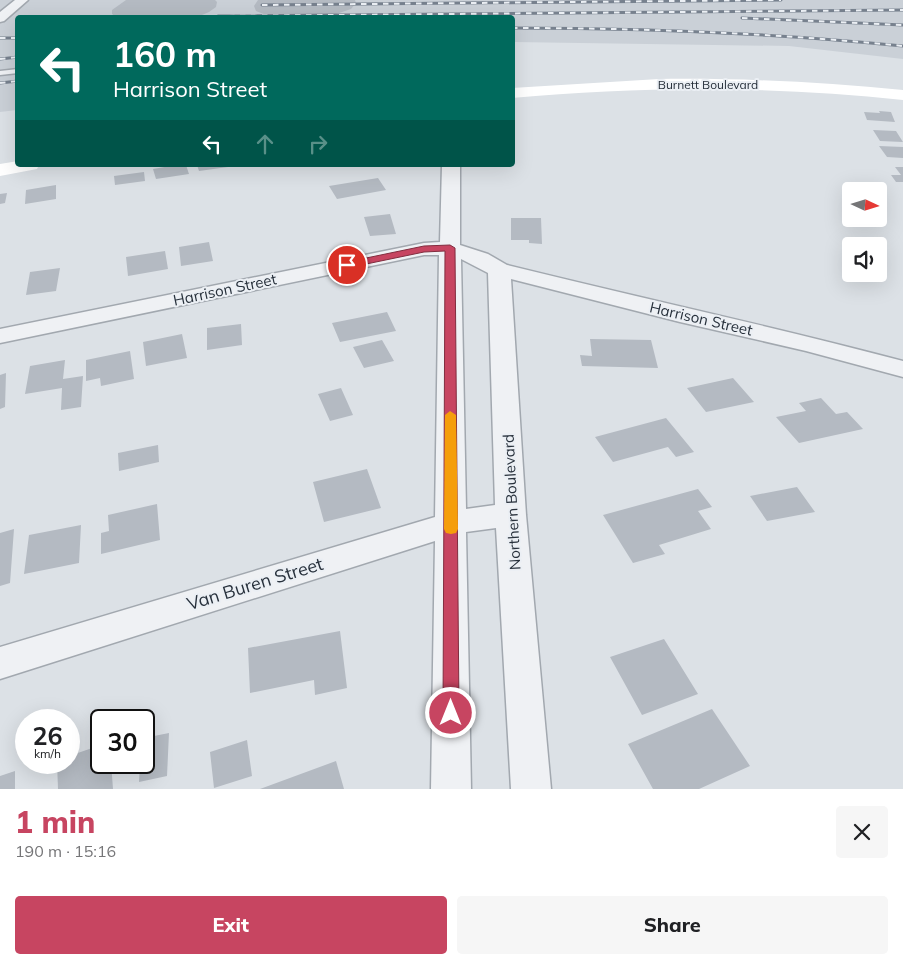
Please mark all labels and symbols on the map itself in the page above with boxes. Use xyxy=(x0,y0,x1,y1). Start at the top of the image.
street label: Burnett Boulevard xyxy=(658,77,758,92)
north arrow xyxy=(842,182,888,228)
pin xyxy=(326,244,368,286)
street label: Harrison Street xyxy=(171,269,278,310)
street label: Harrison Street xyxy=(648,297,754,340)
street label: Northern Boulevard xyxy=(498,434,525,571)
street label: Van Buren Street xyxy=(184,552,326,615)
position arrow xyxy=(424,686,476,738)
speed limit sign: 30 xyxy=(90,709,155,774)

